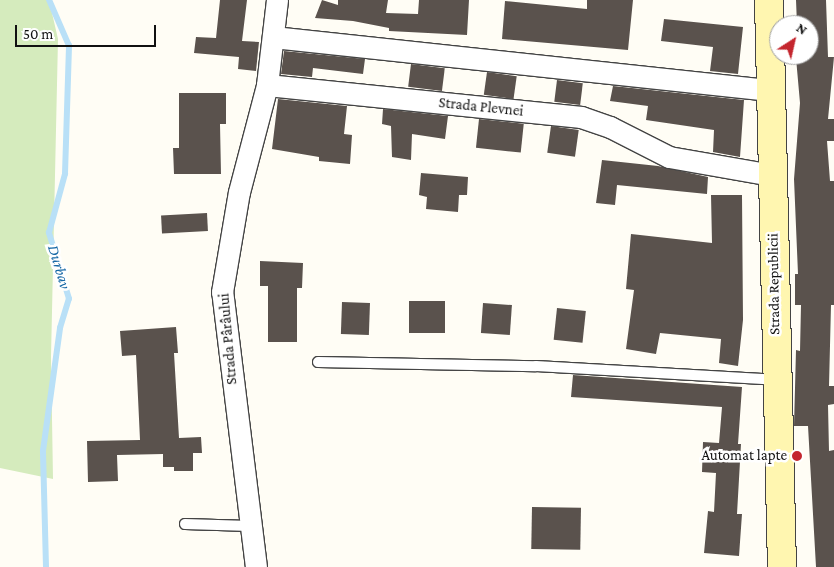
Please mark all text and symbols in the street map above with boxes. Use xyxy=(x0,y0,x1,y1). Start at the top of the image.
scale bar xyxy=(18,15,159,47)
north arrow xyxy=(769,15,819,65)
text: N xyxy=(794,19,811,38)
text: 50 m xyxy=(23,26,53,42)
street label: Strada Plevnei xyxy=(438,94,524,120)
street label: Strada Republicii xyxy=(764,233,784,335)
water label: Durbav xyxy=(43,242,75,292)
street label: Strada Pârâului xyxy=(215,293,241,385)
place label: Automat lapte xyxy=(701,447,787,465)
marker: Automat lapte xyxy=(791,450,803,462)

